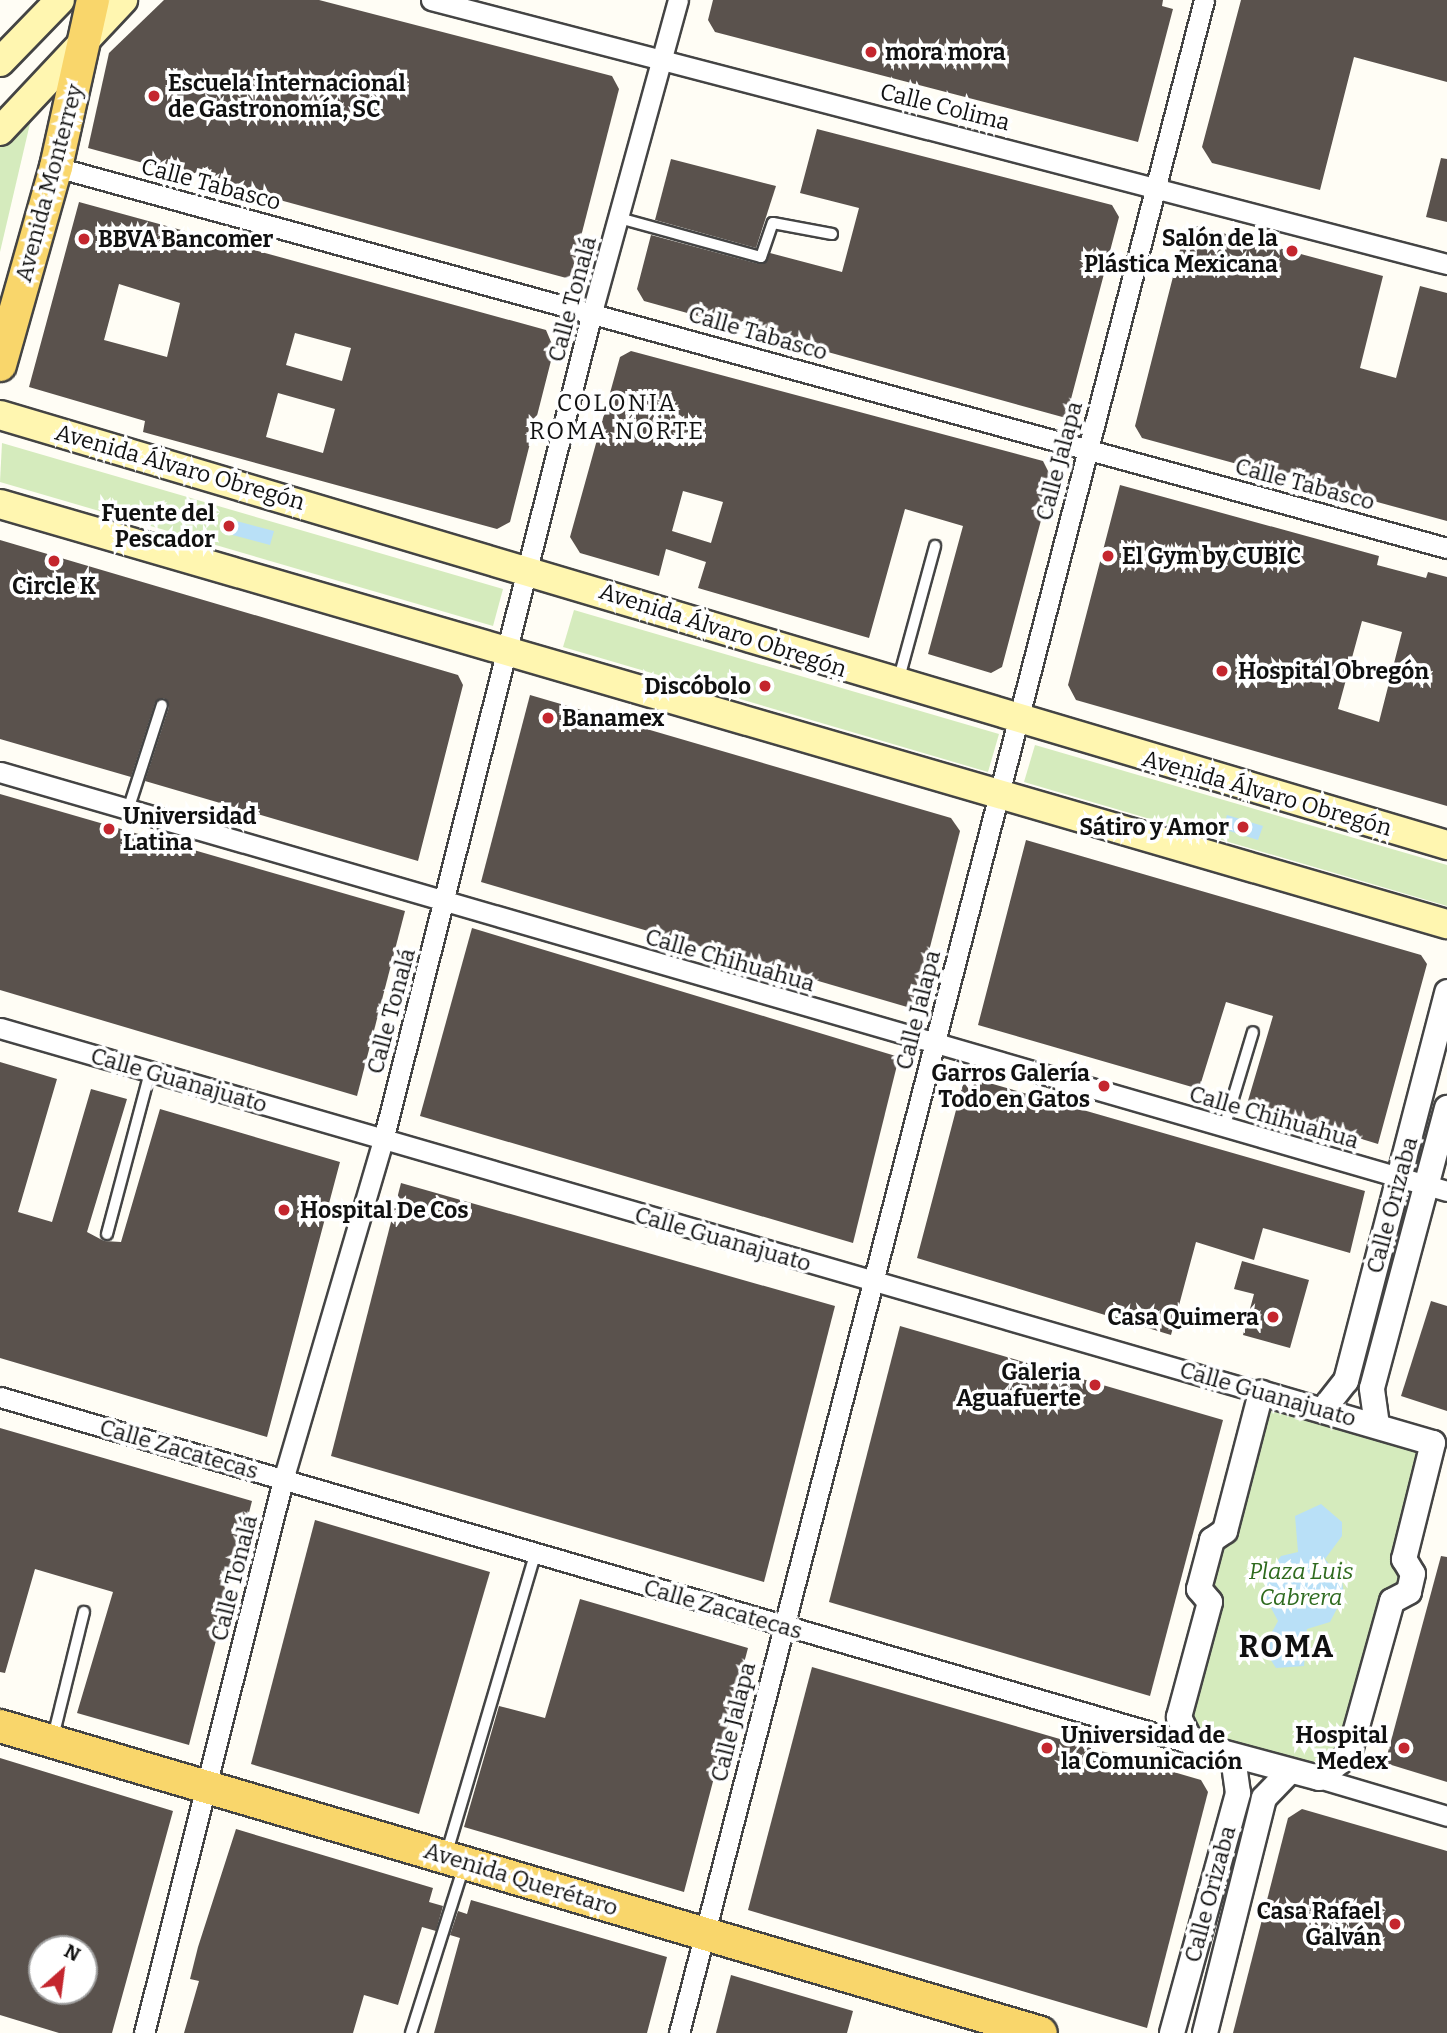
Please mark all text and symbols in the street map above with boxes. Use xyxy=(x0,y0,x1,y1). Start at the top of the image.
place label: mora mora xyxy=(885,38,1006,66)
marker: mora mora xyxy=(863,44,879,60)
place label: Escuela Internacional de Gastronomía, SC xyxy=(168,69,406,123)
street label: Calle Colima xyxy=(877,78,1013,136)
street label: Avenida Monterrey xyxy=(9,81,89,285)
marker: Escuela Internacional de Gastronomía, SC xyxy=(146,88,162,104)
street label: Calle Tabasco xyxy=(138,152,284,216)
place label: Salón de la Plástica Mexicana xyxy=(1084,224,1278,278)
place label: BBVA Bancomer xyxy=(98,225,273,253)
marker: BBVA Bancomer xyxy=(76,231,92,247)
street label: Calle Tonalá xyxy=(542,233,602,365)
marker: Salón de la Plástica Mexicana xyxy=(1284,243,1300,259)
street label: Calle Tabasco xyxy=(685,300,831,366)
district label: COLONIA ROMA NORTE xyxy=(530,390,704,446)
street label: Calle Jalapa xyxy=(1030,398,1088,524)
street label: Avenida Álvaro Obregón xyxy=(52,418,308,516)
street label: Calle Tabasco xyxy=(1232,452,1378,516)
place label: Fuente del Pescador xyxy=(101,499,215,553)
marker: Fuente del Pescador xyxy=(221,518,237,534)
place label: El Gym by CUBIC xyxy=(1122,542,1301,570)
marker: El Gym by CUBIC xyxy=(1100,548,1116,564)
marker: Circle K xyxy=(46,553,62,569)
place label: Circle K xyxy=(12,572,96,600)
street label: Avenida Álvaro Obregón xyxy=(596,577,850,683)
place label: Hospital Obregón xyxy=(1238,657,1429,685)
marker: Hospital Obregón xyxy=(1212,661,1232,681)
place label: Discóbolo xyxy=(644,672,751,700)
marker: Discóbolo xyxy=(757,678,773,694)
place label: Banamex xyxy=(562,704,664,732)
marker: Banamex xyxy=(540,710,556,726)
street label: Avenida Álvaro Obregón xyxy=(1139,744,1395,842)
place label: Universidad Latina xyxy=(123,802,256,856)
place label: Sátiro y Amor xyxy=(1079,813,1229,841)
marker: Sátiro y Amor xyxy=(1235,819,1251,835)
marker: Universidad Latina xyxy=(101,821,117,837)
street label: Calle Chihuahua xyxy=(642,923,818,997)
street label: Calle Tonalá xyxy=(361,945,421,1077)
street label: Calle Jalapa xyxy=(890,947,946,1073)
street label: Calle Guanajuato xyxy=(88,1042,270,1118)
place label: Garros Galería Todo en Gatos xyxy=(931,1059,1090,1113)
marker: Garros Galería Todo en Gatos xyxy=(1096,1078,1112,1094)
street label: Calle Chihuahua xyxy=(1186,1080,1362,1154)
street label: Calle Orizaba xyxy=(1361,1134,1423,1276)
place label: Hospital De Cos xyxy=(300,1196,469,1224)
marker: Hospital De Cos xyxy=(274,1200,294,1220)
street label: Calle Guanajuato xyxy=(632,1201,814,1277)
place label: Casa Quimera xyxy=(1107,1303,1259,1331)
marker: Casa Quimera xyxy=(1265,1309,1281,1325)
street label: Calle Guanajuato xyxy=(1177,1356,1359,1432)
place label: Galeria Aguafuerte xyxy=(956,1358,1081,1412)
marker: Galeria Aguafuerte xyxy=(1087,1377,1103,1393)
street label: Calle Zacatecas xyxy=(97,1413,261,1485)
street label: Calle Tonalá xyxy=(205,1512,263,1644)
park label: Plaza Luis Cabrera xyxy=(1249,1557,1353,1611)
street label: Calle Zacatecas xyxy=(641,1573,805,1645)
district label: ROMA xyxy=(1239,1629,1335,1665)
street label: Calle Jalapa xyxy=(705,1659,761,1785)
place label: Universidad de la Comunicación xyxy=(1061,1721,1242,1775)
place label: Hospital Medex xyxy=(1295,1721,1388,1775)
marker: Hospital Medex xyxy=(1394,1738,1414,1758)
marker: Universidad de la Comunicación xyxy=(1039,1740,1055,1756)
street label: Calle Orizaba xyxy=(1179,1823,1241,1965)
street label: Avenida Querétaro xyxy=(421,1836,621,1922)
place label: Casa Rafael Galván xyxy=(1256,1897,1381,1951)
marker: Casa Rafael Galván xyxy=(1387,1916,1403,1932)
north arrow xyxy=(28,1935,98,2005)
text: N xyxy=(60,1939,84,1966)

